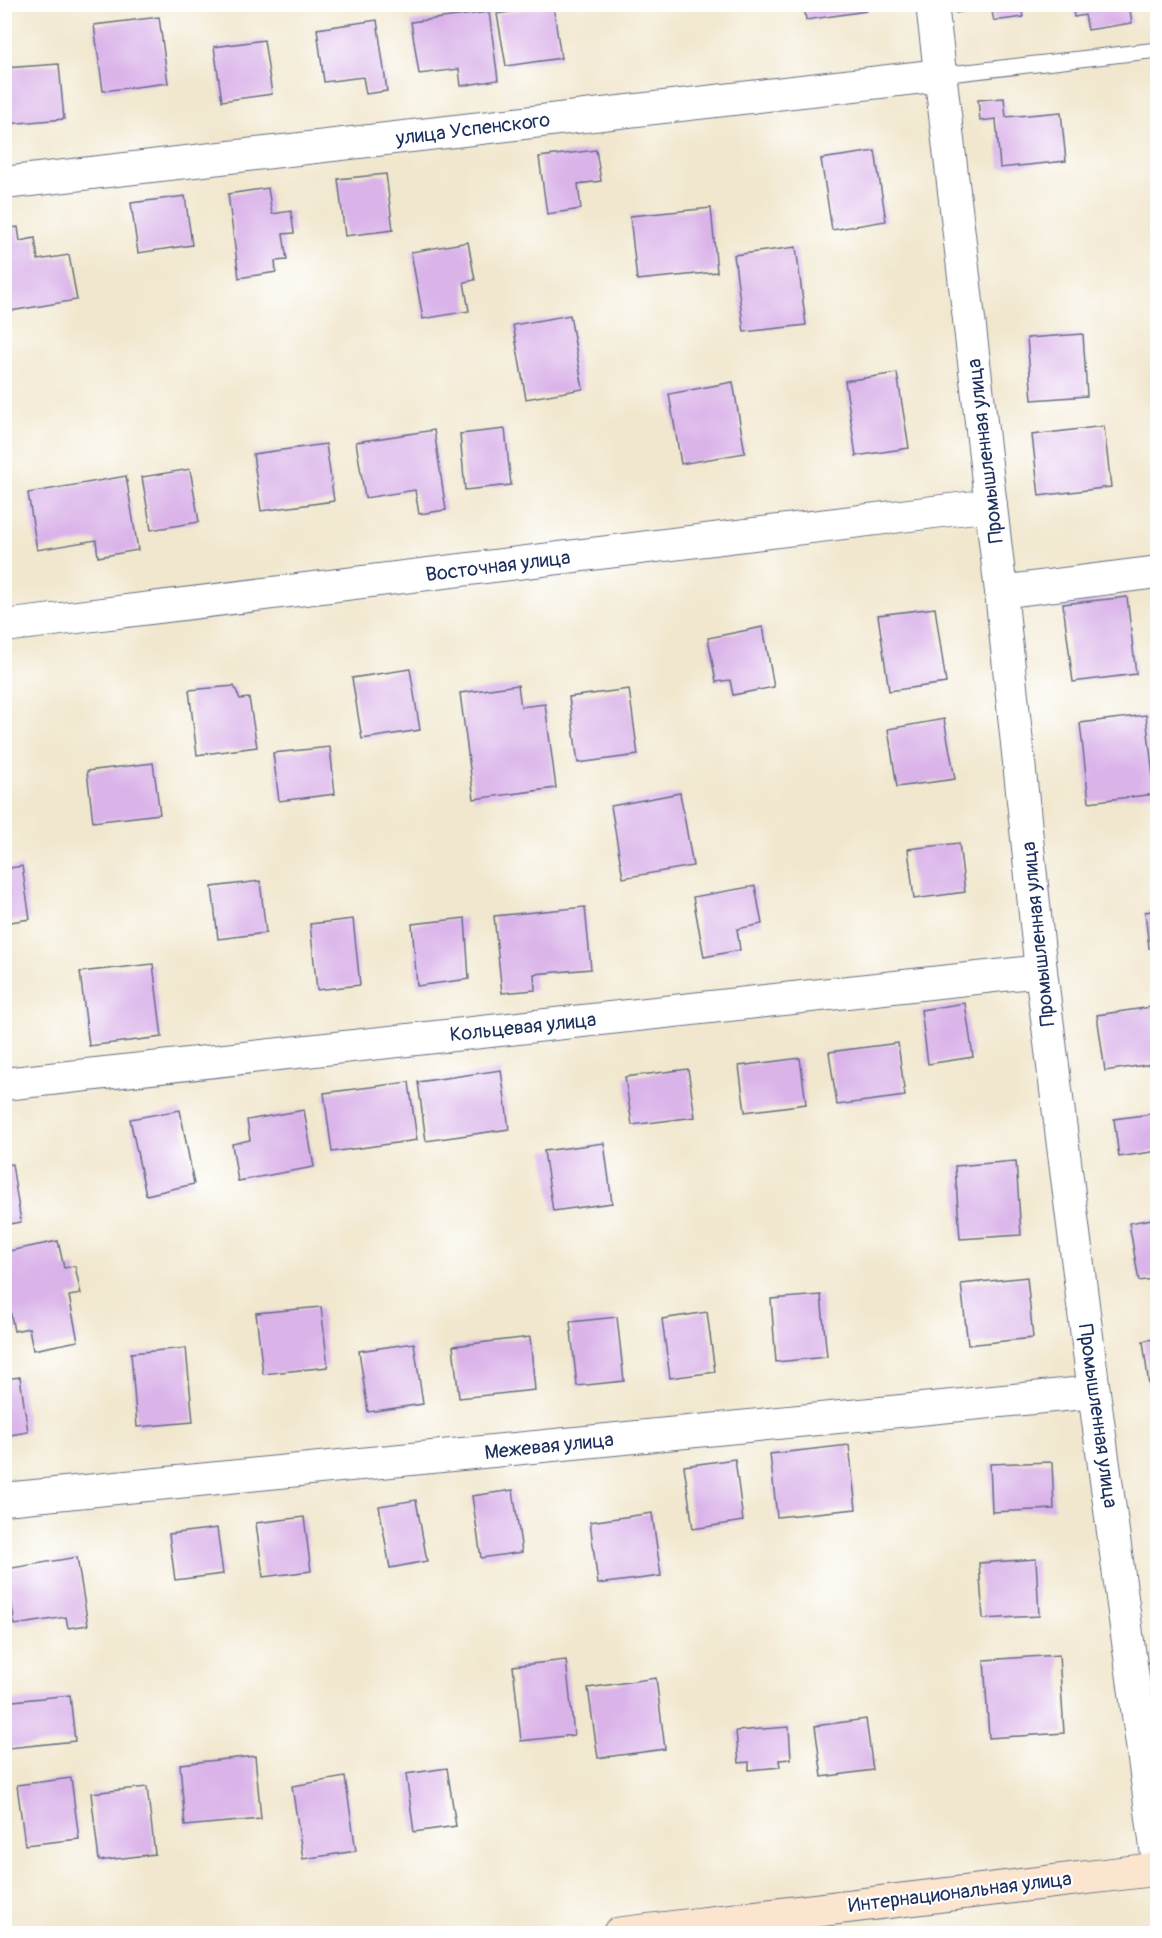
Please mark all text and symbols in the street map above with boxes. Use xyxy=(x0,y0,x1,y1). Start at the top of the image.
street label: улица Успенского xyxy=(394,107,552,151)
street label: Промышленная улица xyxy=(961,357,1009,545)
street label: Восточная улица xyxy=(424,545,572,587)
street label: Промышленная улица xyxy=(1016,840,1060,1028)
street label: Кольцевая улица xyxy=(449,1007,597,1047)
street label: Промышленная улица xyxy=(1073,1322,1123,1510)
street label: Межевая улица xyxy=(483,1427,615,1465)
street label: Интернациональная улица xyxy=(847,1866,1073,1918)

